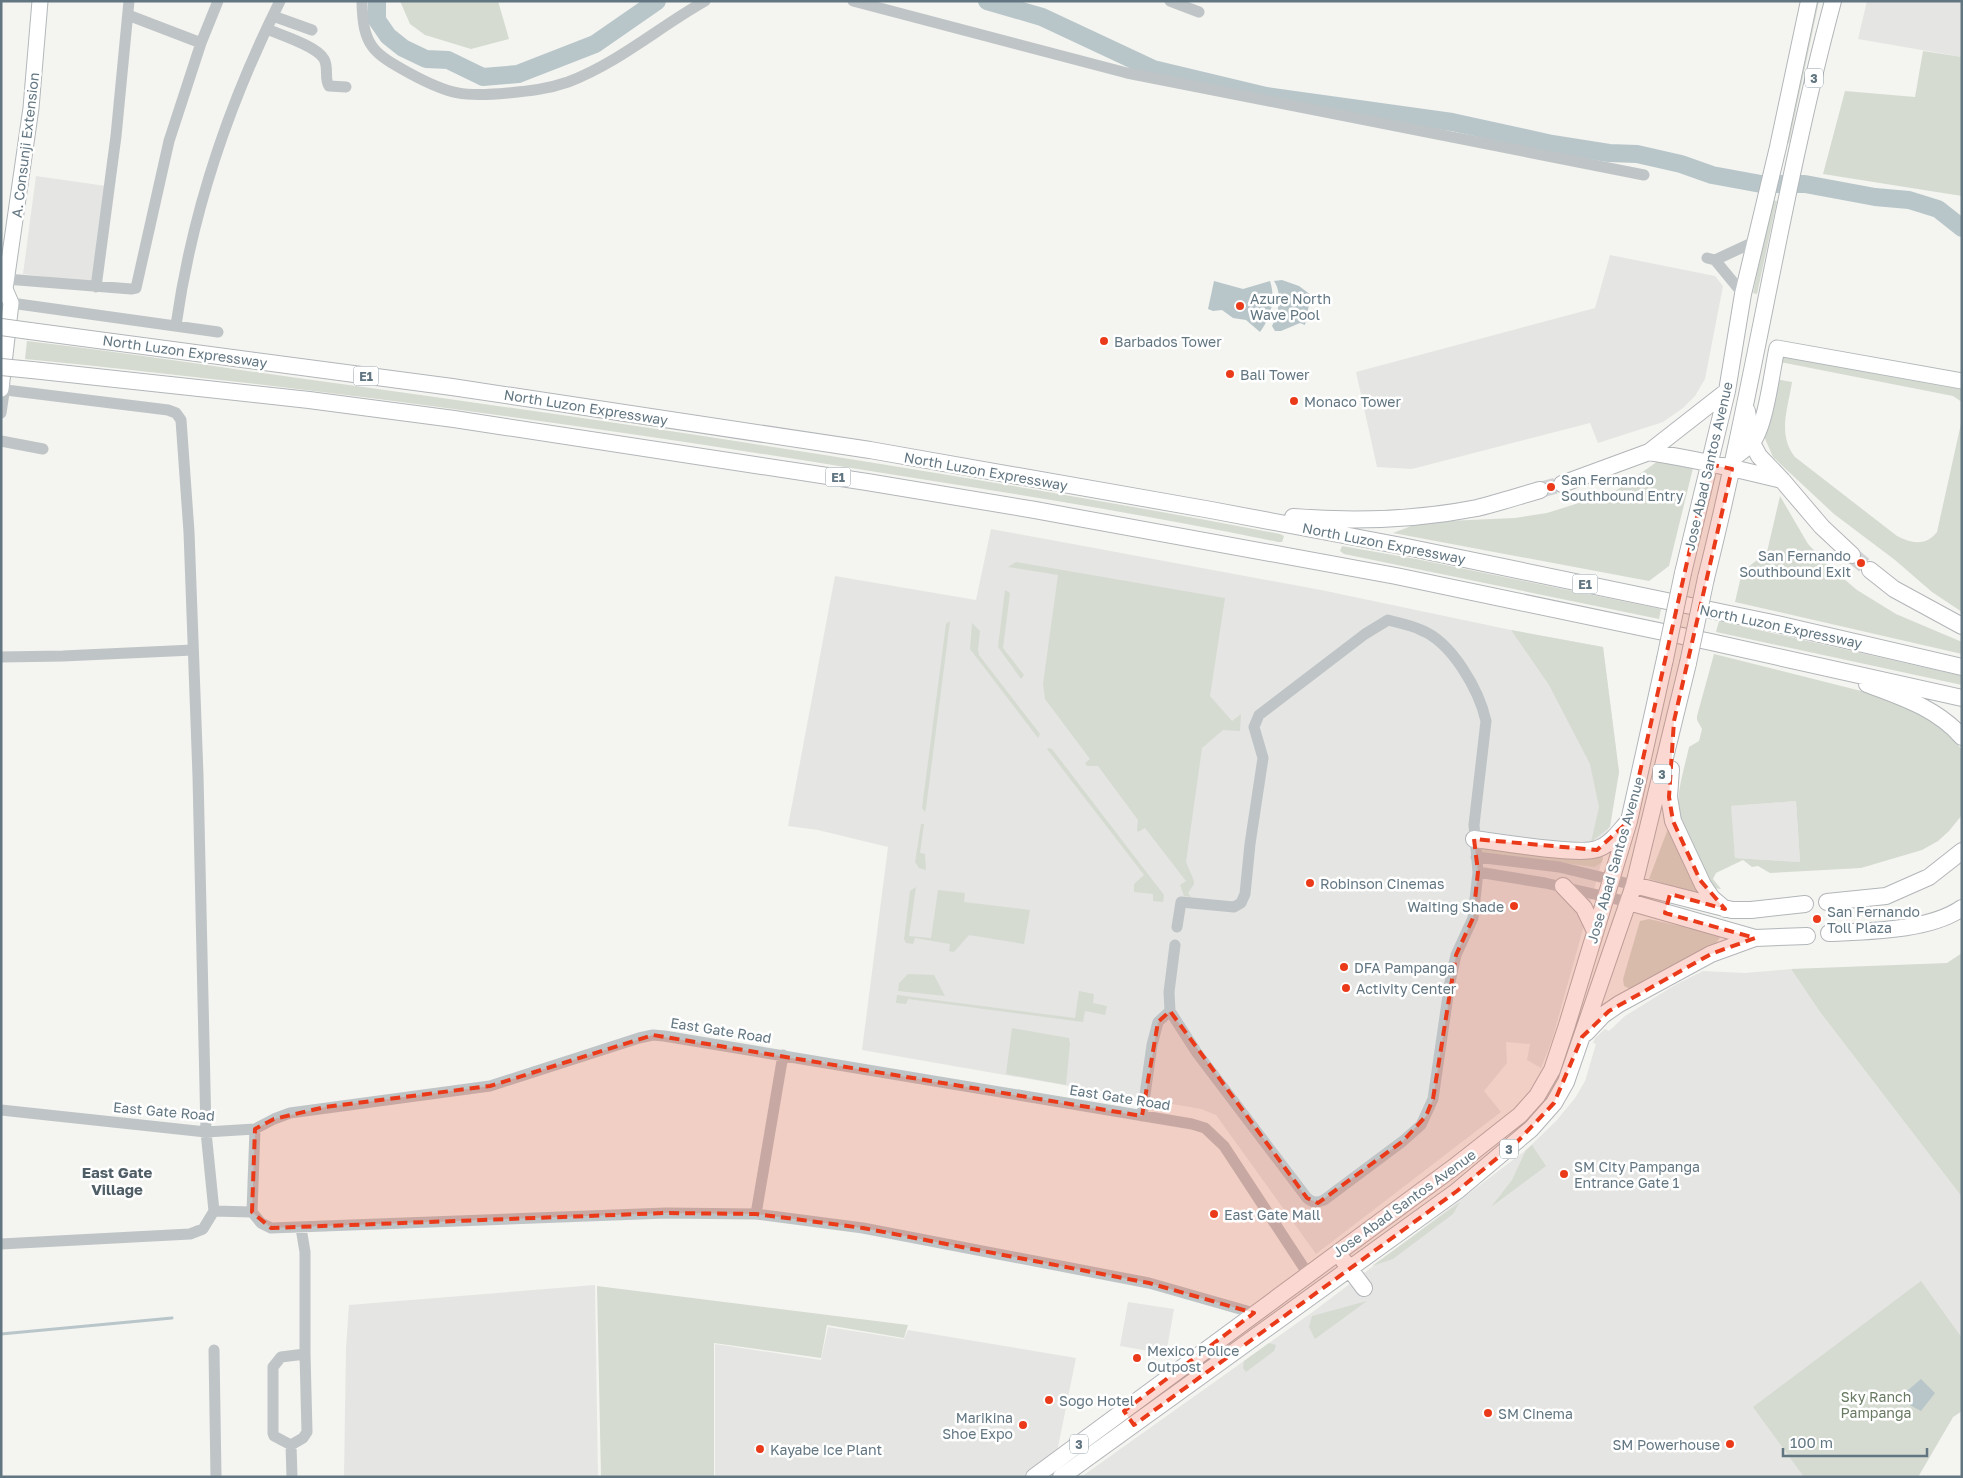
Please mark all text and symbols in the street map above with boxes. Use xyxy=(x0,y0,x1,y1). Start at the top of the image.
road number: 3 xyxy=(1805,68,1823,88)
street label: A. Consunji Extension xyxy=(8,71,42,219)
place label: Azure North Wave Pool xyxy=(1250,290,1331,323)
marker: Azure North Wave Pool xyxy=(1234,300,1246,312)
street label: North Luzon Expressway xyxy=(102,331,269,371)
place label: Barbados Tower xyxy=(1114,333,1222,350)
marker: Barbados Tower xyxy=(1098,335,1110,347)
road number: E1 xyxy=(354,366,378,386)
place label: Bali Tower xyxy=(1240,366,1310,383)
marker: Bali Tower xyxy=(1224,368,1236,380)
street label: Jose Abad Santos Avenue xyxy=(1680,380,1736,552)
street label: North Luzon Expressway xyxy=(503,386,669,428)
place label: Monaco Tower xyxy=(1304,393,1401,410)
marker: Monaco Tower xyxy=(1288,395,1300,407)
street label: North Luzon Expressway xyxy=(903,448,1069,494)
road number: E1 xyxy=(826,468,850,487)
place label: San Fernando Southbound Entry xyxy=(1561,471,1684,504)
marker: San Fernando Southbound Entry xyxy=(1545,481,1557,493)
street label: North Luzon Expressway xyxy=(1301,519,1467,567)
place label: San Fernando Southbound Exit xyxy=(1739,547,1851,580)
marker: San Fernando Southbound Exit xyxy=(1855,557,1867,569)
road number: E1 xyxy=(1572,574,1598,594)
street label: North Luzon Expressway xyxy=(1698,600,1864,652)
road number: 3 xyxy=(1653,764,1671,784)
street label: Jose Abad Santos Avenue xyxy=(1583,775,1647,945)
place label: Robinson Cinemas xyxy=(1320,875,1444,892)
marker: Robinson Cinemas xyxy=(1304,877,1316,889)
place label: Waiting Shade xyxy=(1407,898,1504,915)
marker: Waiting Shade xyxy=(1508,900,1520,912)
place label: San Fernando Toll Plaza xyxy=(1827,903,1920,936)
marker: San Fernando Toll Plaza xyxy=(1811,913,1823,925)
place label: DFA Pampanga xyxy=(1354,959,1455,976)
marker: DFA Pampanga xyxy=(1338,961,1350,973)
place label: Activity Center xyxy=(1356,980,1457,997)
marker: Activity Center xyxy=(1340,982,1352,994)
street label: East Gate Road xyxy=(669,1014,773,1046)
street label: East Gate Road xyxy=(1068,1081,1172,1113)
street label: East Gate Road xyxy=(112,1098,216,1124)
road number: 3 xyxy=(1500,1140,1518,1158)
street label: Jose Abad Santos Avenue xyxy=(1329,1145,1479,1261)
place label: SM City Pampanga Entrance Gate 1 xyxy=(1574,1158,1700,1191)
district label: East Gate Village xyxy=(82,1163,153,1198)
marker: SM City Pampanga Entrance Gate 1 xyxy=(1558,1168,1570,1180)
place label: East Gate Mall xyxy=(1224,1206,1321,1223)
marker: East Gate Mall xyxy=(1208,1208,1220,1220)
place label: Mexico Police Outpost xyxy=(1147,1342,1239,1375)
marker: Mexico Police Outpost xyxy=(1131,1352,1143,1364)
park label: Sky Ranch Pampanga xyxy=(1841,1388,1911,1421)
place label: Sogo Hotel xyxy=(1059,1392,1134,1409)
marker: Sogo Hotel xyxy=(1043,1394,1055,1406)
place label: SM Cinema xyxy=(1498,1405,1573,1422)
marker: SM Cinema xyxy=(1482,1407,1494,1419)
place label: Marikina Shoe Expo xyxy=(942,1409,1013,1442)
marker: Marikina Shoe Expo xyxy=(1017,1419,1029,1431)
scale bar xyxy=(1783,1426,1927,1458)
text: 100 m xyxy=(1790,1433,1833,1451)
road number: 3 xyxy=(1070,1435,1088,1454)
place label: SM Powerhouse xyxy=(1612,1436,1720,1453)
marker: SM Powerhouse xyxy=(1724,1438,1736,1450)
place label: Kayabe Ice Plant xyxy=(770,1441,882,1458)
marker: Kayabe Ice Plant xyxy=(754,1443,766,1455)

